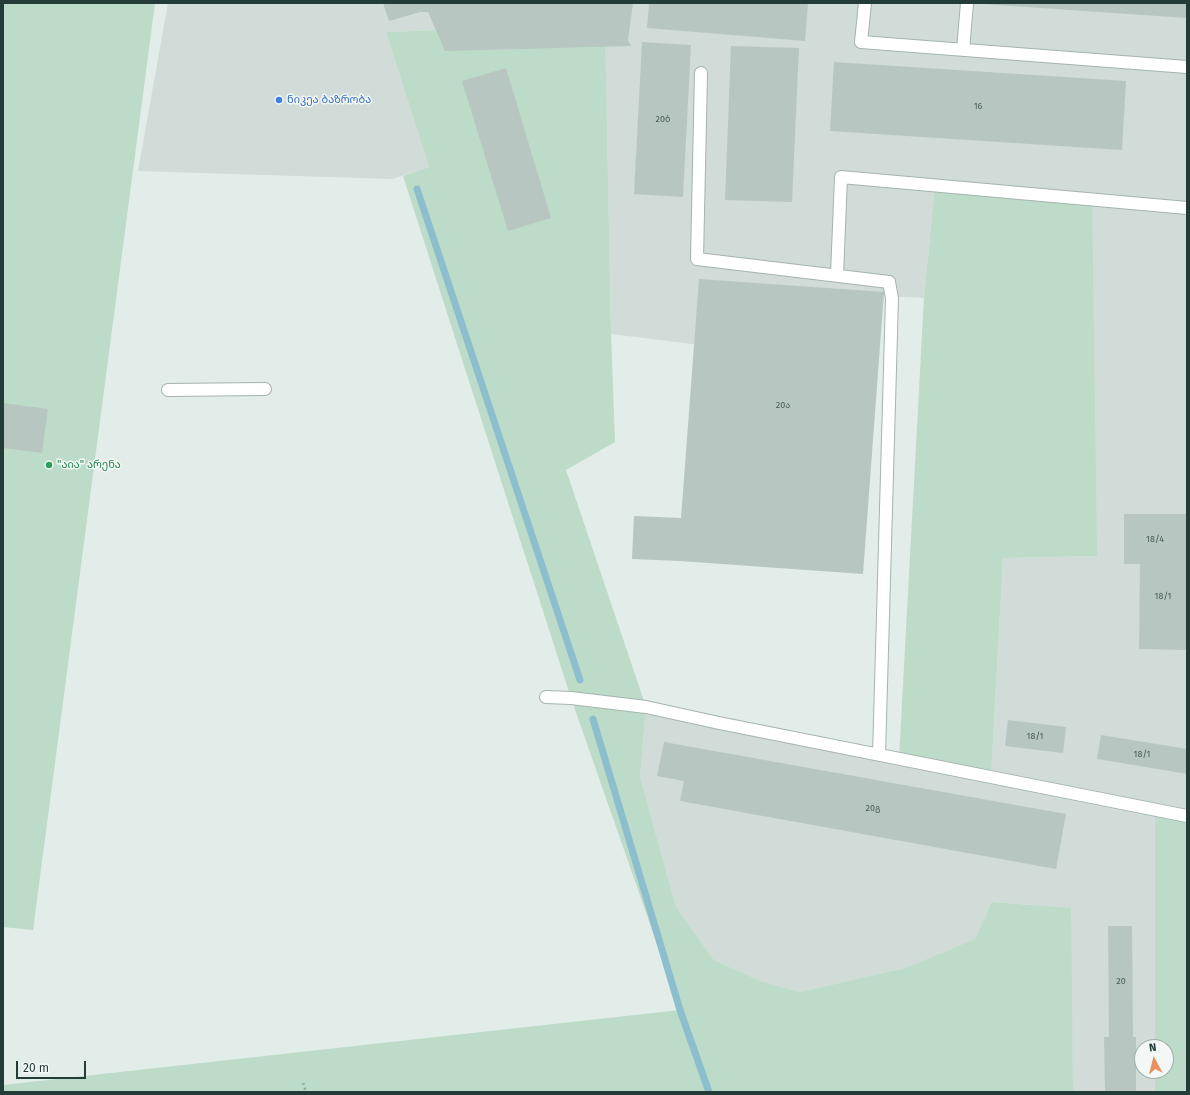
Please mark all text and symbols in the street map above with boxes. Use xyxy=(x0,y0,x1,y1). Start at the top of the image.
place label: ნიკეა ბაზრობა xyxy=(287,93,371,107)
marker: ნიკეა ბაზრობა xyxy=(274,95,284,105)
house number: 16 xyxy=(974,101,982,111)
house number: 20ბ xyxy=(656,114,670,124)
house number: 20ა xyxy=(776,400,790,410)
place label: "აია" არენა xyxy=(57,458,121,472)
marker: "აია" არენა xyxy=(44,460,54,470)
house number: 18/4 xyxy=(1146,534,1164,544)
house number: 18/1 xyxy=(1155,591,1171,601)
house number: 18/1 xyxy=(1027,731,1043,741)
house number: 18/1 xyxy=(1134,749,1150,759)
house number: 20გ xyxy=(866,803,880,813)
house number: 20 xyxy=(1116,976,1126,986)
north arrow xyxy=(1134,1039,1174,1079)
text: N xyxy=(1148,1041,1157,1054)
scale bar xyxy=(18,1053,88,1079)
text: 20 m xyxy=(23,1061,49,1075)

